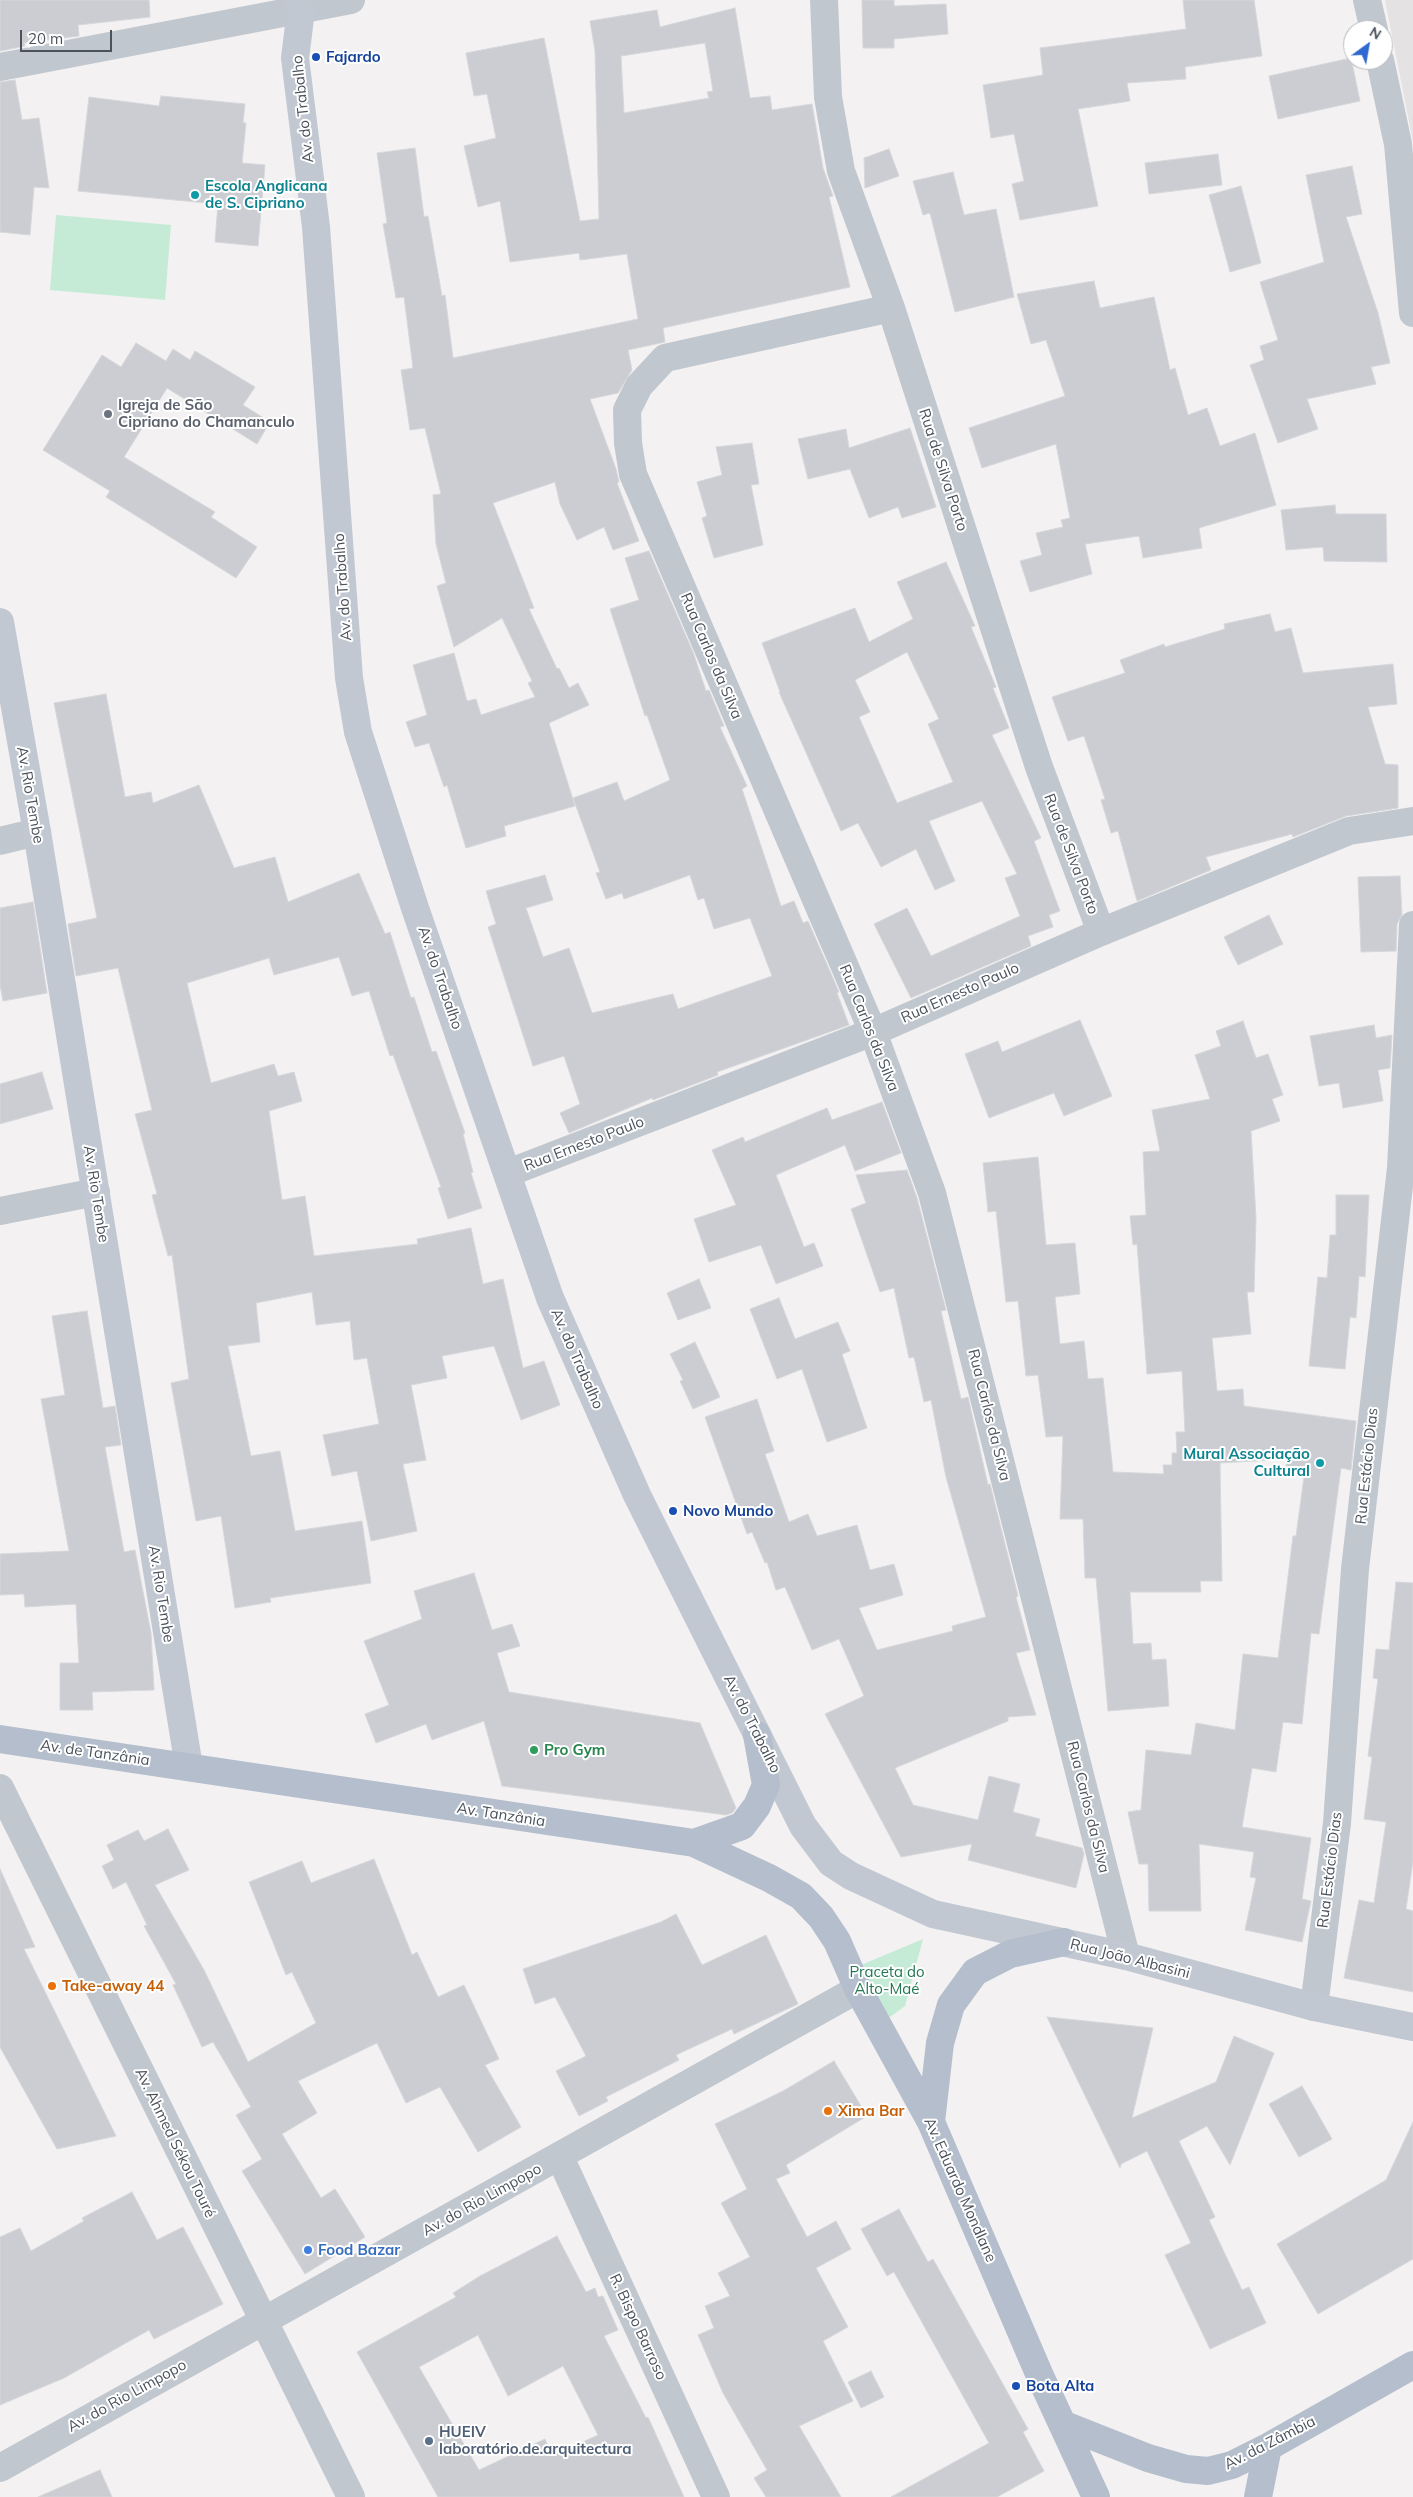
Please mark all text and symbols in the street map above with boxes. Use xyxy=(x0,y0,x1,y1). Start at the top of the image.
scale bar xyxy=(22,20,115,52)
north arrow xyxy=(1343,20,1393,70)
text: N xyxy=(1366,23,1385,44)
text: 20 m xyxy=(28,29,63,48)
place label: Fajardo xyxy=(326,48,381,66)
marker: Fajardo xyxy=(310,51,322,63)
street label: Av. do Trabalho xyxy=(288,54,318,164)
place label: Escola Anglicana de S. Cipriano xyxy=(205,177,328,212)
marker: Escola Anglicana de S. Cipriano xyxy=(189,189,201,201)
place label: Igreja de São Cipriano do Chamanculo xyxy=(118,396,295,431)
street label: Rua de Silva Porto xyxy=(915,406,971,534)
marker: Igreja de São Cipriano do Chamanculo xyxy=(102,408,114,420)
street label: Av. do Trabalho xyxy=(330,533,356,641)
street label: Rua Carlos da Silva xyxy=(676,590,746,722)
street label: Av. Rio Tembe xyxy=(13,745,47,845)
street label: Rua de Silva Porto xyxy=(1040,791,1102,917)
street label: Av. do Trabalho xyxy=(414,924,466,1032)
street label: Rua Ernesto Paulo xyxy=(898,959,1022,1027)
street label: Rua Carlos da Silva xyxy=(835,962,903,1094)
street label: Rua Ernesto Paulo xyxy=(521,1113,647,1175)
street label: Av. Rio Tembe xyxy=(79,1144,113,1244)
street label: Av. do Trabalho xyxy=(547,1306,607,1412)
street label: Rua Carlos da Silva xyxy=(964,1347,1014,1483)
street label: Rua Estácio Dias xyxy=(1352,1407,1382,1525)
place label: Mural Associação Cultural xyxy=(1183,1445,1310,1480)
marker: Mural Associação Cultural xyxy=(1314,1457,1326,1469)
place label: Novo Mundo xyxy=(683,1502,773,1520)
marker: Novo Mundo xyxy=(667,1505,679,1517)
street label: Av. Rio Tembe xyxy=(144,1544,178,1644)
street label: Av. do Trabalho xyxy=(719,1672,785,1776)
street label: Av. de Tanzânia xyxy=(39,1736,151,1770)
street label: Rua Carlos da Silva xyxy=(1063,1739,1113,1875)
place label: Pro Gym xyxy=(544,1741,605,1759)
marker: Pro Gym xyxy=(528,1744,540,1756)
street label: Av. Tanzânia xyxy=(456,1799,546,1831)
street label: Rua Estácio Dias xyxy=(1314,1811,1346,1929)
street label: Rua João Albasini xyxy=(1068,1935,1192,1983)
park label: Praceta do Alto-Maé xyxy=(849,1963,925,1998)
place label: Take-away 44 xyxy=(62,1977,164,1995)
marker: Take-away 44 xyxy=(46,1980,58,1992)
street label: Av. Ahmed Sékou Touré xyxy=(131,2065,219,2221)
place label: Xima Bar xyxy=(838,2102,904,2120)
marker: Xima Bar xyxy=(822,2105,834,2117)
street label: Av. Eduardo Mondlane xyxy=(920,2115,1000,2265)
street label: Av. do Rio Limpopo xyxy=(419,2160,545,2240)
place label: Food Bazar xyxy=(318,2241,400,2259)
marker: Food Bazar xyxy=(302,2244,314,2256)
street label: R. Bispo Barroso xyxy=(606,2271,670,2383)
street label: Av. do Rio Limpopo xyxy=(64,2356,190,2436)
place label: Bota Alta xyxy=(1026,2377,1094,2395)
marker: Bota Alta xyxy=(1010,2380,1022,2392)
street label: Av. da Zâmbia xyxy=(1221,2412,1319,2474)
place label: HUEIV laboratório.de.arquitectura xyxy=(439,2423,631,2458)
marker: HUEIV laboratório.de.arquitectura xyxy=(423,2435,435,2447)

